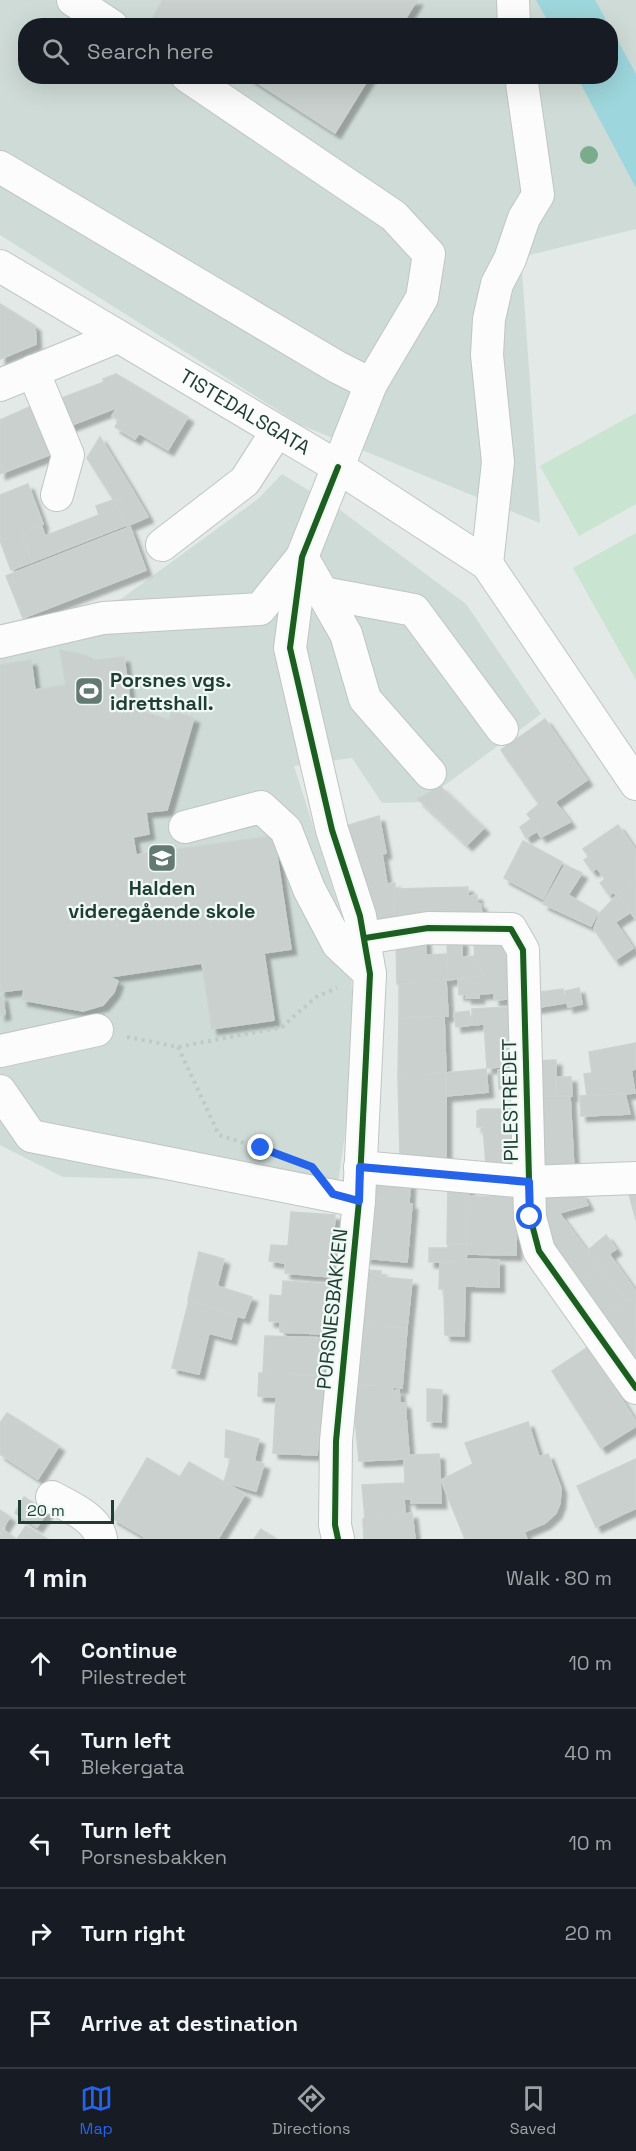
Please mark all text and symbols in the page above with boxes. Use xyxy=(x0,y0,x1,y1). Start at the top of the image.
search box xyxy=(18,18,618,84)
icon: search xyxy=(39,35,72,68)
text: Search here xyxy=(87,37,214,65)
street label: TISTEDALSGATA xyxy=(175,363,315,461)
place label: Porsnes vgs. idrettshall. xyxy=(110,667,232,716)
sports icon: Porsnes vgs. idrettshall. xyxy=(73,675,105,707)
school or university icon: Halden videregående skole xyxy=(146,842,178,874)
place label: Halden videregående skole xyxy=(68,875,256,924)
street label: PILESTREDET xyxy=(496,1038,524,1162)
route end xyxy=(247,1134,273,1160)
route start xyxy=(516,1203,542,1229)
street label: PORSNESBAKKEN xyxy=(311,1227,353,1391)
scale bar xyxy=(18,1497,114,1524)
text: 20 m xyxy=(27,1500,65,1521)
text: 1 min xyxy=(24,1561,88,1595)
text: Walk · 80 m xyxy=(506,1565,612,1591)
text: Continue xyxy=(81,1636,177,1664)
icon: ahead xyxy=(24,1647,57,1680)
text: 10 m xyxy=(568,1650,612,1676)
text: Pilestredet xyxy=(81,1664,187,1690)
text: Turn left xyxy=(81,1726,171,1754)
icon: left xyxy=(24,1737,57,1770)
text: 40 m xyxy=(564,1740,612,1766)
text: Blekergata xyxy=(81,1754,185,1780)
text: Turn left xyxy=(81,1816,171,1844)
icon: left xyxy=(24,1827,57,1860)
text: 10 m xyxy=(568,1830,612,1856)
text: Porsnesbakken xyxy=(81,1844,227,1870)
icon: right xyxy=(24,1917,57,1950)
text: Turn right xyxy=(81,1919,186,1947)
text: 20 m xyxy=(565,1920,612,1946)
icon: arrive xyxy=(24,2007,57,2040)
text: Arrive at destination xyxy=(81,2009,298,2037)
tab: Map xyxy=(80,2082,113,2139)
tab: Directions xyxy=(272,2082,351,2139)
tab: Saved xyxy=(510,2082,556,2139)

